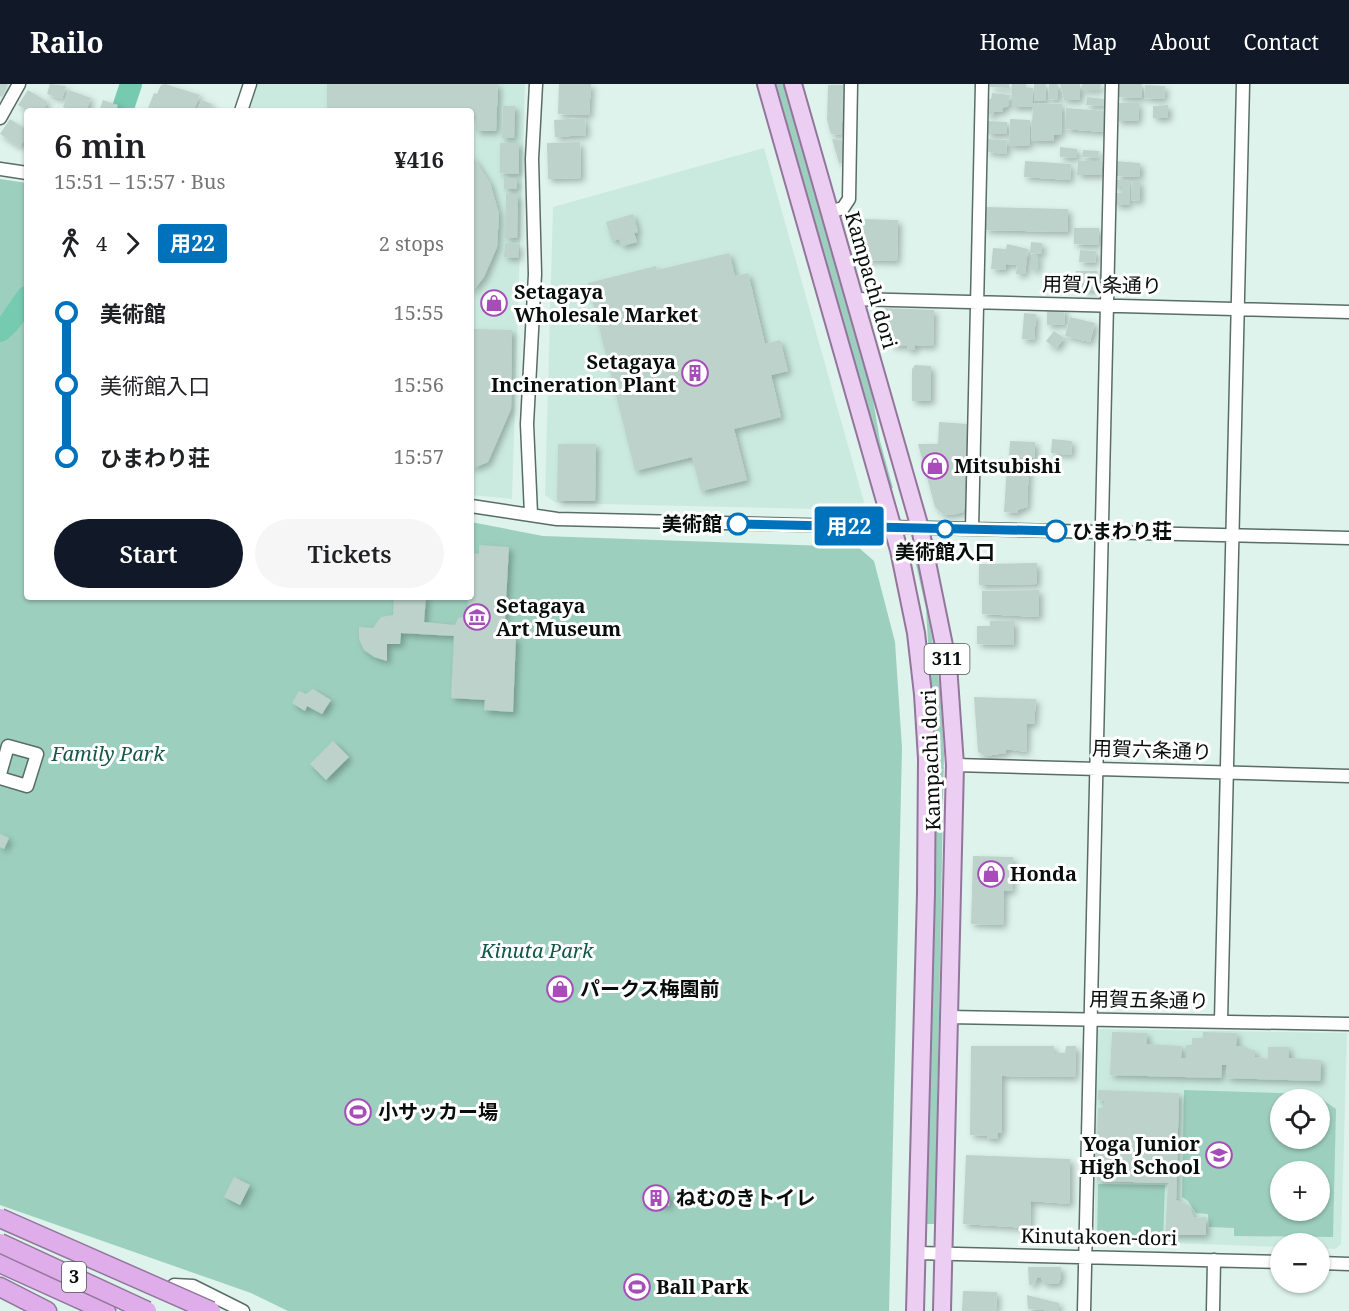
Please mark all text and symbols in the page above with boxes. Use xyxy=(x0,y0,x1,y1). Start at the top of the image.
text: Railo xyxy=(30,23,104,61)
text: Home xyxy=(980,28,1040,56)
text: Map xyxy=(1073,28,1117,56)
text: About xyxy=(1150,28,1211,56)
text: Contact xyxy=(1244,28,1319,56)
text: 6 min xyxy=(54,123,146,168)
text: ¥416 xyxy=(394,144,444,174)
text: 15:51 – 15:57 · Bus xyxy=(54,168,225,195)
street label: Kampachi dori xyxy=(839,208,904,352)
icon: walk xyxy=(54,227,87,260)
icon: forward xyxy=(116,227,149,260)
text: 用22 xyxy=(170,229,215,257)
text: 4 xyxy=(96,230,107,257)
text: 2 stops xyxy=(379,230,444,257)
street label: 用賀八条通り xyxy=(1042,270,1162,299)
place label: Setagaya Wholesale Market xyxy=(514,278,698,328)
shop icon: Setagaya Wholesale Market xyxy=(479,288,509,318)
text: 美術館 xyxy=(100,298,166,328)
text: 15:55 xyxy=(394,299,444,326)
place label: Setagaya Incineration Plant xyxy=(491,348,676,398)
building icon: Setagaya Incineration Plant xyxy=(680,358,710,388)
text: 美術館入口 xyxy=(100,370,210,400)
text: 15:56 xyxy=(394,371,444,398)
text: ひまわり荘 xyxy=(100,442,210,472)
text: 15:57 xyxy=(394,443,444,470)
shop icon: Mitsubishi xyxy=(920,451,950,481)
place label: Mitsubishi xyxy=(954,452,1061,479)
line badge: 用22 xyxy=(814,506,884,546)
place label: 美術館 xyxy=(662,510,722,537)
text: 用22 xyxy=(827,512,871,540)
marker: 美術館 xyxy=(727,513,749,535)
place label: ひまわり荘 xyxy=(1072,517,1172,544)
button: Start xyxy=(54,519,243,588)
button: Tickets xyxy=(255,519,444,588)
marker: 美術館入口 xyxy=(936,520,954,538)
marker: ひまわり荘 xyxy=(1045,520,1067,542)
place label: 美術館入口 xyxy=(895,538,995,565)
place label: Setagaya Art Museum xyxy=(496,592,622,642)
museum icon: Setagaya Art Museum xyxy=(462,602,492,632)
road number: 311 xyxy=(924,644,970,674)
street label: Kampachi dori xyxy=(915,688,946,831)
street label: 用賀六条通り xyxy=(1092,734,1212,765)
park label: Family Park xyxy=(50,740,165,767)
shop icon: Honda xyxy=(976,859,1006,889)
place label: Honda xyxy=(1010,860,1077,887)
park label: Kinuta Park xyxy=(480,937,594,964)
shop icon: パークス梅園前 xyxy=(545,974,575,1004)
place label: パークス梅園前 xyxy=(580,975,719,1002)
street label: 用賀五条通り xyxy=(1089,985,1209,1014)
map controls xyxy=(1270,1089,1330,1293)
button: locate xyxy=(1270,1089,1330,1149)
sports icon: 小サッカー場 xyxy=(343,1097,373,1127)
place label: 小サッカー場 xyxy=(378,1098,498,1125)
place label: Yoga Junior High School xyxy=(1080,1130,1201,1180)
school or university icon: Yoga Junior High School xyxy=(1204,1140,1234,1170)
button: + xyxy=(1270,1161,1330,1221)
building icon: ねむのきトイレ xyxy=(641,1183,671,1213)
place label: ねむのきトイレ xyxy=(676,1184,815,1211)
street label: Kinutakoen-dori xyxy=(1020,1222,1178,1251)
button: − xyxy=(1270,1233,1330,1293)
road number: 3 xyxy=(62,1262,86,1292)
sports icon: Ball Park xyxy=(622,1272,652,1302)
place label: Ball Park xyxy=(656,1273,749,1300)

